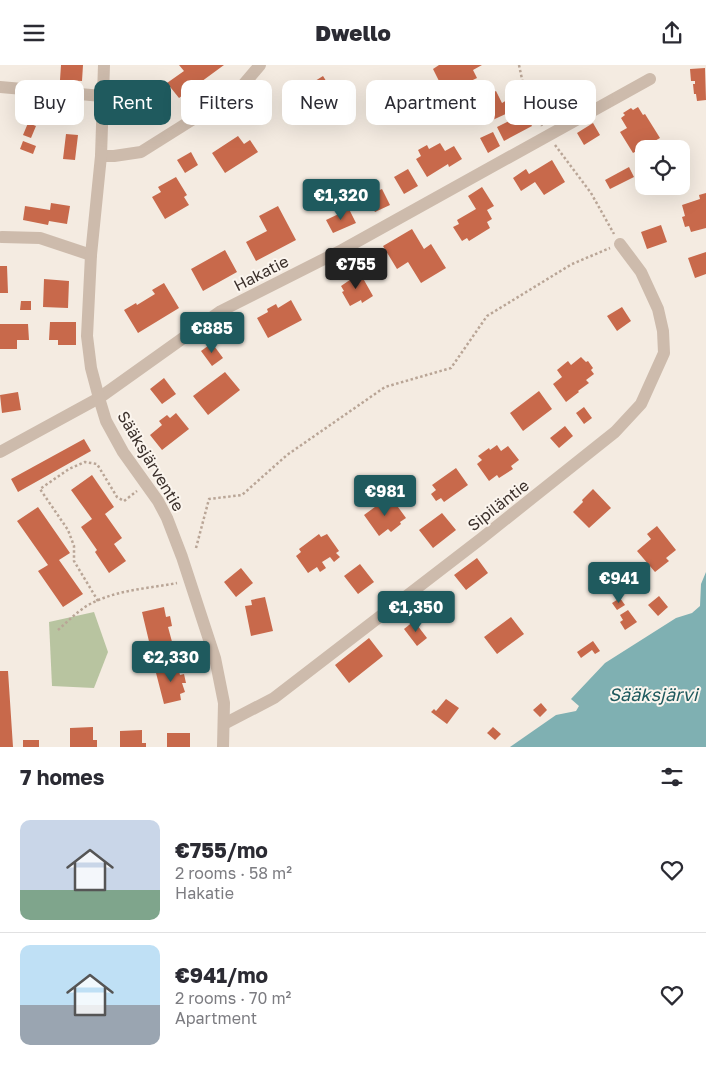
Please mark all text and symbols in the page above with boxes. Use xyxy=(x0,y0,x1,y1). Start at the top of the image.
icon: menu xyxy=(20,19,48,47)
text: Dwello xyxy=(315,19,391,46)
icon: share xyxy=(658,19,686,47)
chip: Buy xyxy=(15,80,84,125)
chip: Rent xyxy=(94,80,171,125)
chip: Filters xyxy=(181,80,272,125)
chip: New xyxy=(282,80,356,125)
chip: Apartment xyxy=(366,80,495,125)
chip: House xyxy=(505,80,596,125)
map controls xyxy=(635,140,690,195)
button: locate xyxy=(635,140,690,195)
pin: €1,320 xyxy=(300,179,382,221)
text: €1,320 xyxy=(314,185,368,205)
pin: €755 xyxy=(326,247,386,290)
street label: Hakatie xyxy=(230,251,292,295)
text: €755 xyxy=(336,254,376,274)
pin: €885 xyxy=(182,311,242,354)
text: €885 xyxy=(191,318,233,338)
street label: Sääksjärventie xyxy=(113,407,189,515)
pin: €981 xyxy=(355,475,415,517)
street label: Sipiläntie xyxy=(463,475,533,535)
text: €981 xyxy=(365,481,405,501)
pin: €941 xyxy=(589,561,649,604)
text: €941 xyxy=(599,568,639,588)
pin: €1,350 xyxy=(375,591,457,633)
text: €1,350 xyxy=(389,597,443,617)
pin: €2,330 xyxy=(130,641,212,683)
text: €2,330 xyxy=(143,647,199,667)
water label: Sääksjärvi xyxy=(608,683,700,705)
icon: filters xyxy=(658,763,686,791)
text: 7 homes xyxy=(20,764,105,790)
text: €755/mo xyxy=(175,837,268,863)
icon: home xyxy=(60,840,120,900)
icon: heart xyxy=(658,856,686,884)
text: 2 rooms · 58 m² xyxy=(175,863,292,883)
text: Hakatie xyxy=(175,883,234,903)
text: €941/mo xyxy=(175,962,268,988)
icon: home xyxy=(60,965,120,1025)
icon: heart xyxy=(658,981,686,1009)
text: 2 rooms · 70 m² xyxy=(175,988,291,1008)
text: Apartment xyxy=(175,1008,257,1028)

